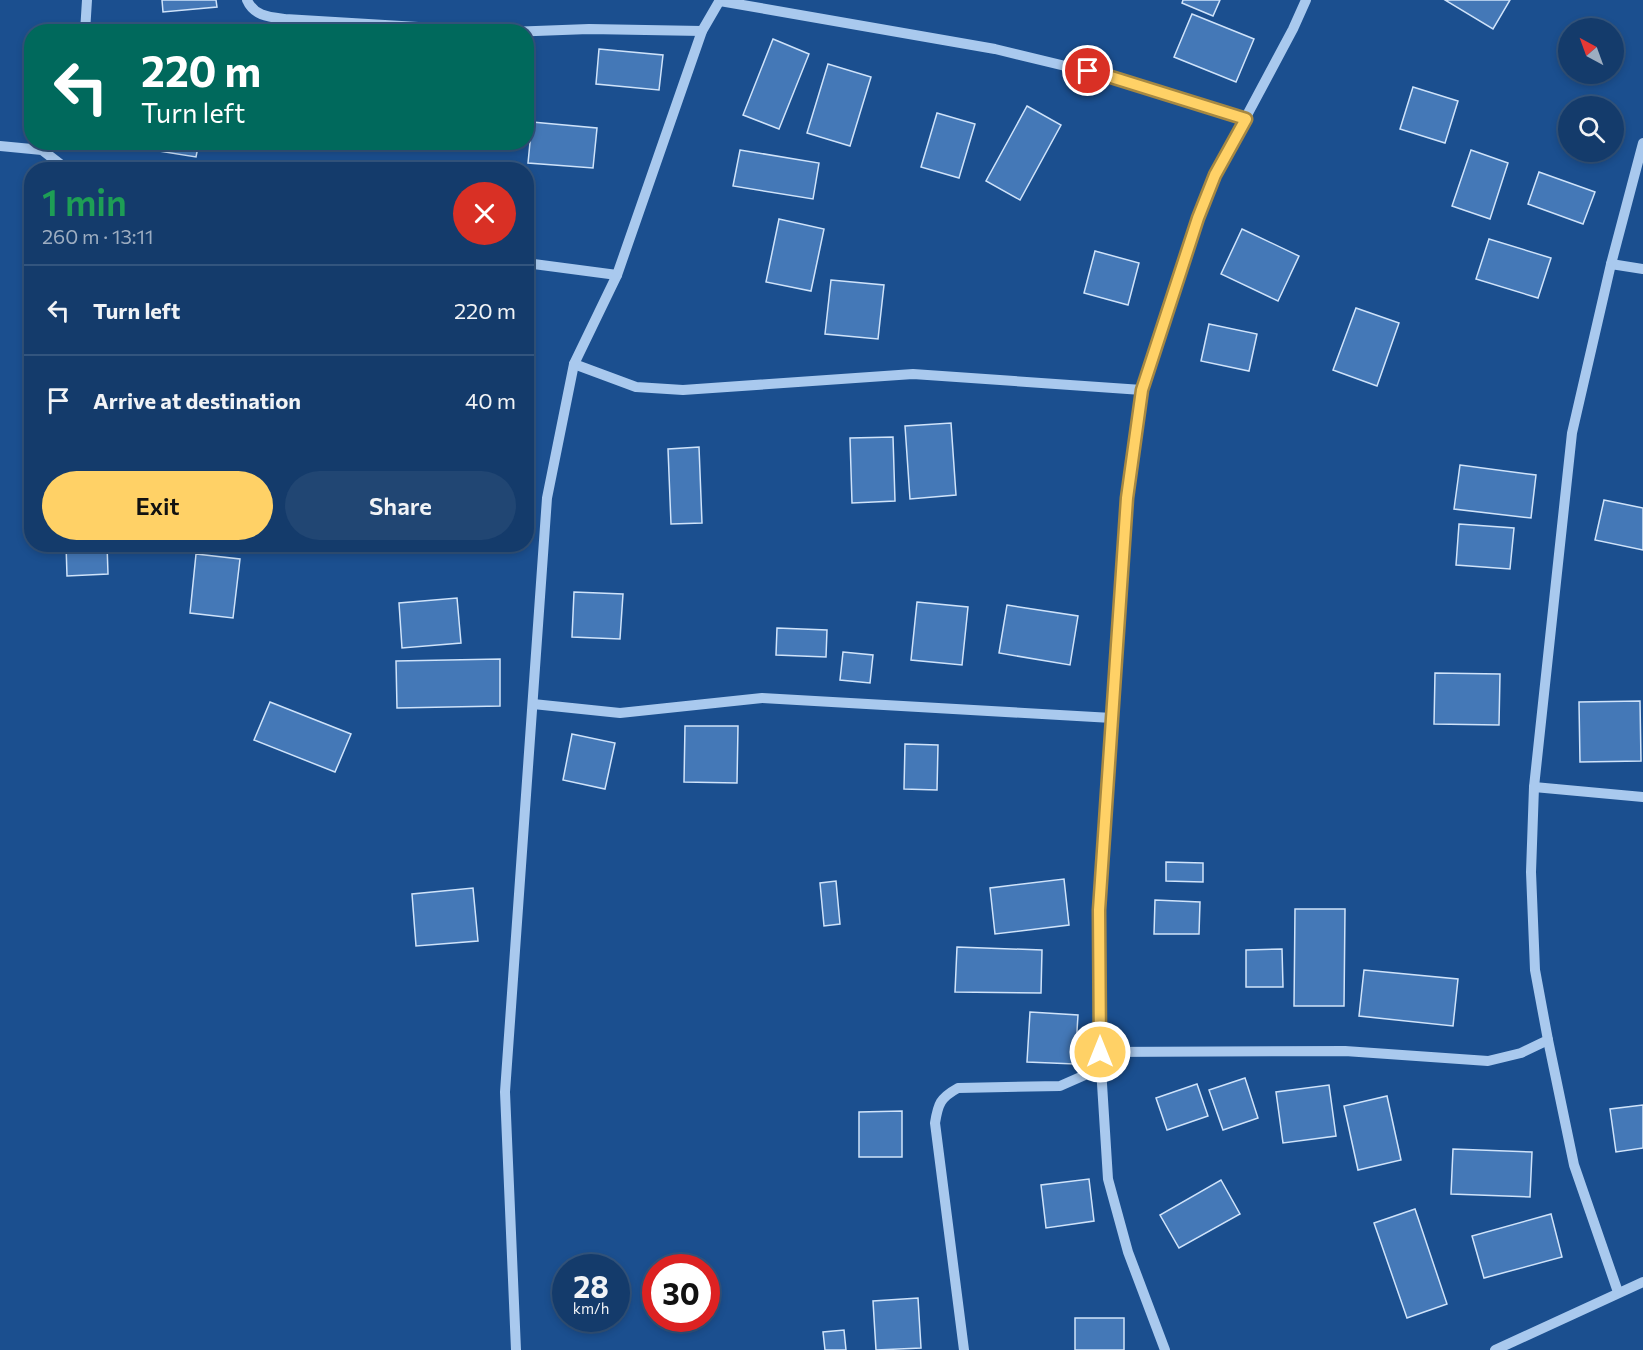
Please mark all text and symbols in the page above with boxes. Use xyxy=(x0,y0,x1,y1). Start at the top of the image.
north arrow xyxy=(1558,18,1624,84)
map controls xyxy=(1558,18,1624,162)
text: 220 m xyxy=(141,44,261,96)
pin xyxy=(1062,45,1113,96)
icon: left xyxy=(42,48,120,126)
icon: arrive xyxy=(1071,54,1104,87)
text: Turn left xyxy=(141,96,245,129)
button: search xyxy=(1558,96,1624,162)
text: 1 min xyxy=(42,179,127,223)
button: close xyxy=(453,182,516,245)
text: 260 m · 13:11 xyxy=(42,224,154,248)
icon: left xyxy=(42,294,75,327)
text: Turn left xyxy=(93,297,180,324)
text: 220 m xyxy=(454,297,516,324)
icon: arrive xyxy=(42,384,75,417)
text: Arrive at destination xyxy=(93,387,301,414)
text: 40 m xyxy=(465,387,516,414)
button: Exit xyxy=(42,471,273,540)
button: Share xyxy=(285,471,516,540)
position arrow xyxy=(1068,1020,1132,1084)
speed limit sign: 30 xyxy=(642,1254,720,1332)
text: 28 xyxy=(573,1267,609,1304)
text: km/h xyxy=(573,1299,609,1317)

